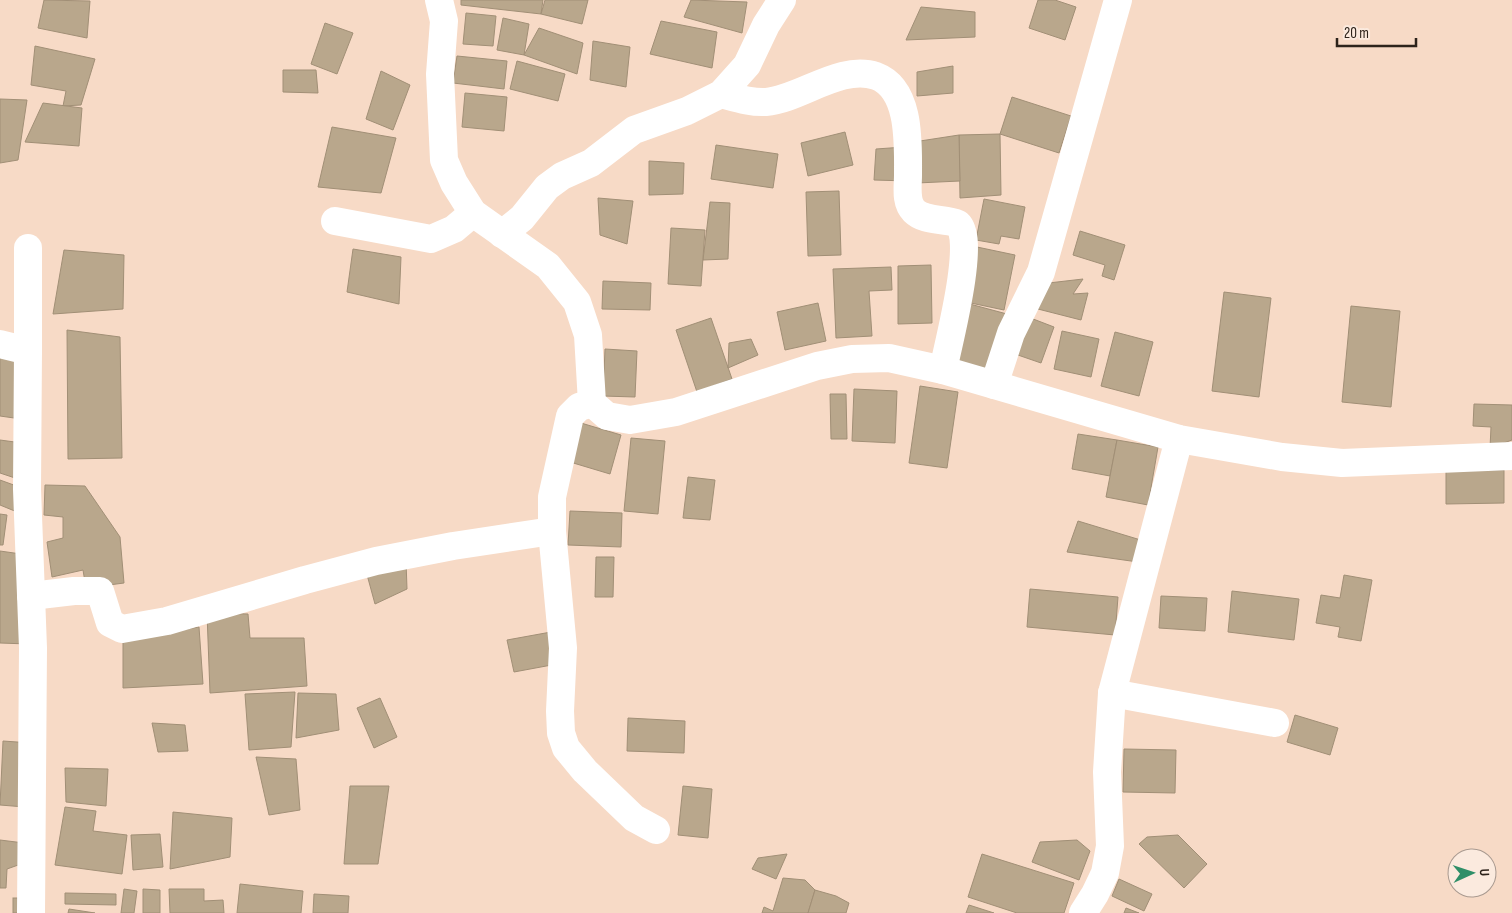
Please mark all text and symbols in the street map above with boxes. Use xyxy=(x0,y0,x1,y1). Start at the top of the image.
scale bar xyxy=(1337,15,1416,47)
text: 20 m xyxy=(1344,24,1369,43)
north arrow xyxy=(1447,848,1497,898)
text: U xyxy=(1476,868,1493,876)

